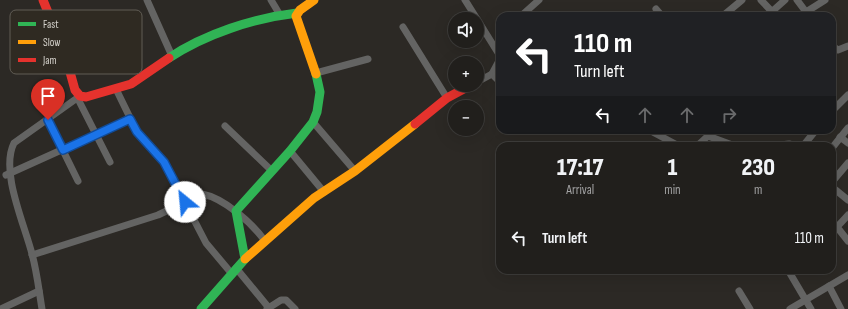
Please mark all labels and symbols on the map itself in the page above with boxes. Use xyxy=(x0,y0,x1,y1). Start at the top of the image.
legend xyxy=(10,10,142,74)
text: Fast xyxy=(43,18,59,31)
text: Slow xyxy=(43,36,60,49)
text: Jam xyxy=(42,54,57,67)
pin xyxy=(31,79,65,120)
position arrow xyxy=(164,181,206,223)

